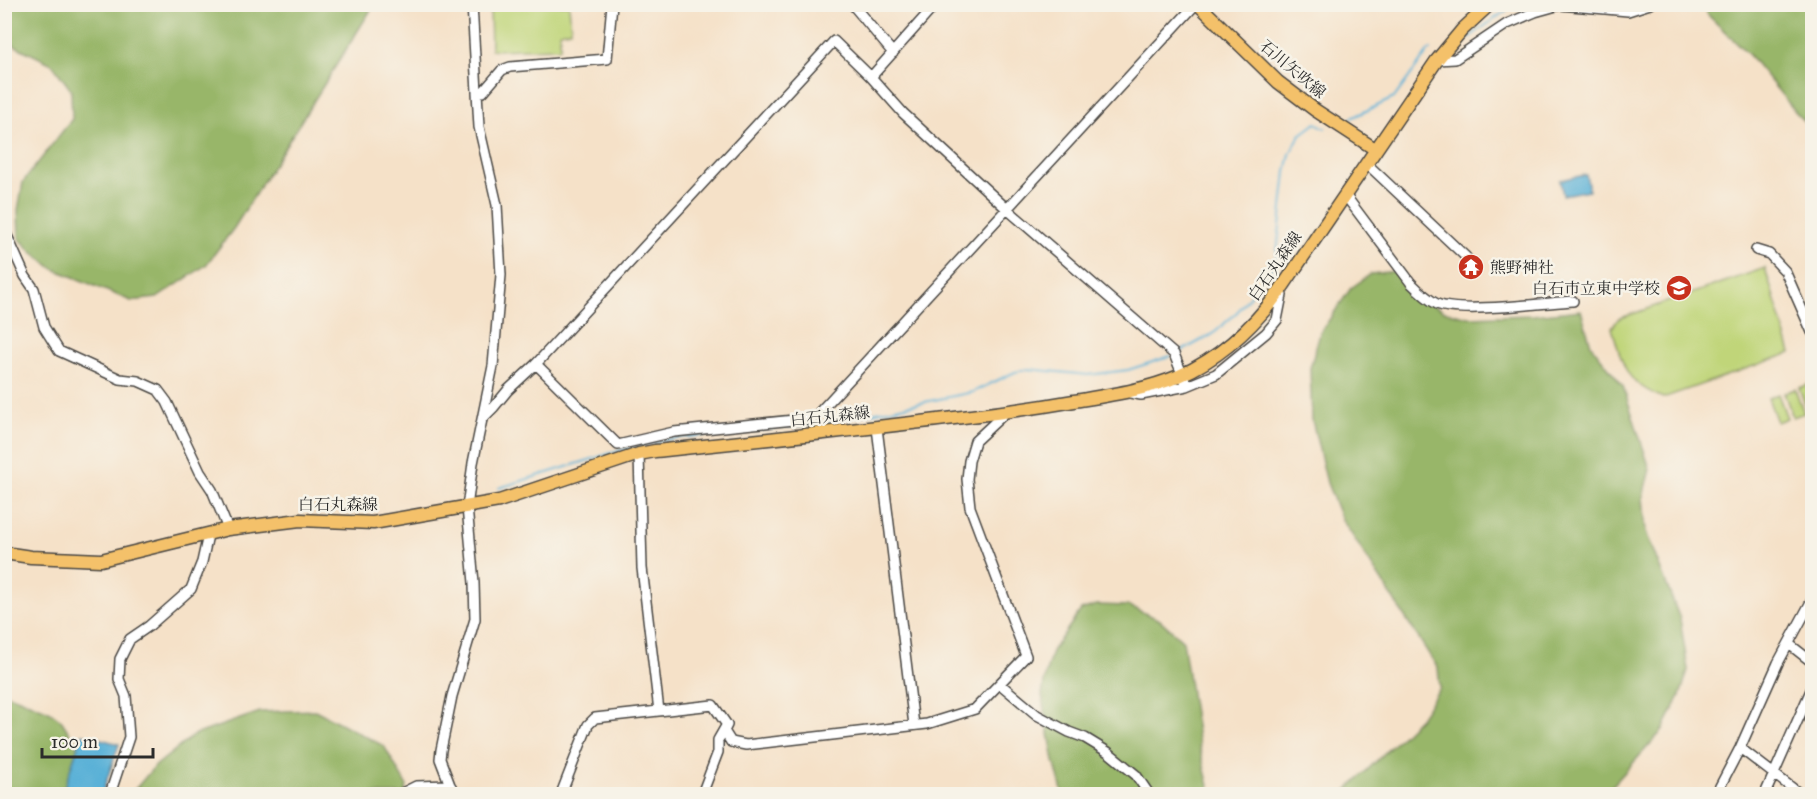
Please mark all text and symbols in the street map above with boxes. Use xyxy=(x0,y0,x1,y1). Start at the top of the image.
street label: 石川矢吹線 xyxy=(1256,36,1330,102)
street label: 白石丸森線 xyxy=(1244,228,1306,304)
temple icon: 熊野神社 xyxy=(1456,252,1486,282)
place label: 熊野神社 xyxy=(1490,258,1554,277)
school or university icon: 白石市立東中学校 xyxy=(1664,273,1694,303)
place label: 白石市立東中学校 xyxy=(1532,279,1660,298)
street label: 白石丸森線 xyxy=(789,402,871,430)
street label: 白石丸森線 xyxy=(298,495,378,514)
scale bar xyxy=(42,721,153,759)
text: 100 m xyxy=(51,731,98,753)

